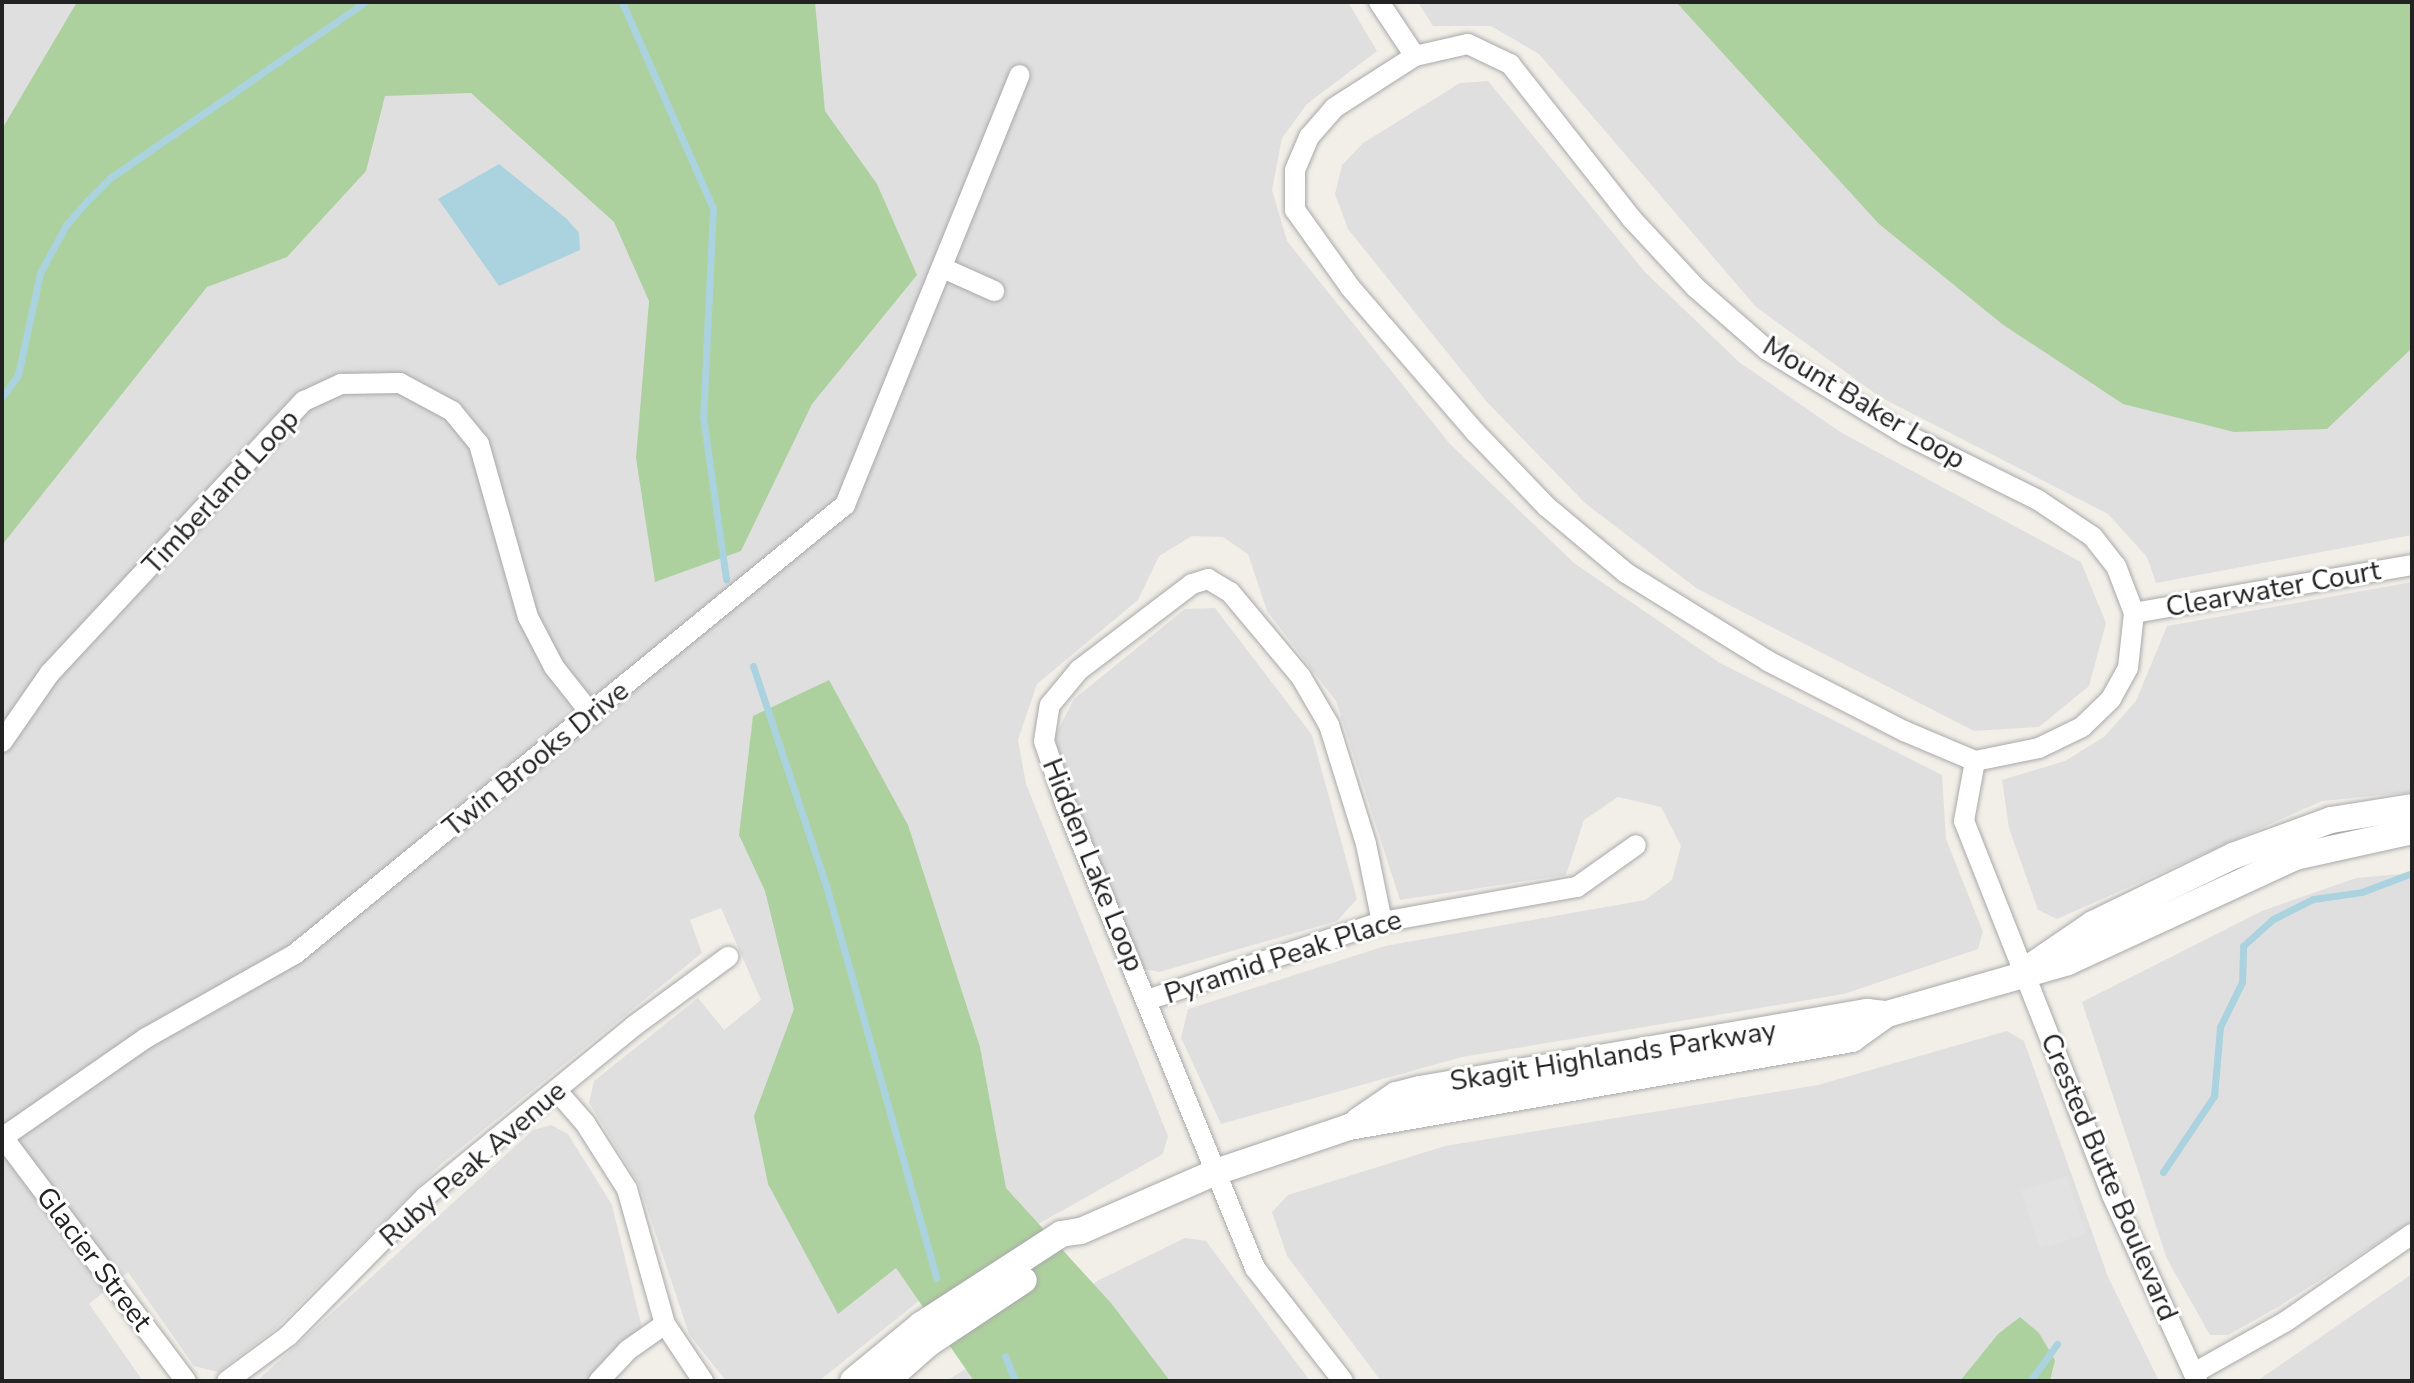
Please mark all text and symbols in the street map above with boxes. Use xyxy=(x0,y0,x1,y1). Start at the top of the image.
street label: Mount Baker Loop xyxy=(1757,329,1971,477)
street label: Timberland Loop xyxy=(136,402,306,582)
street label: Clearwater Court xyxy=(2163,554,2383,624)
street label: Twin Brooks Drive xyxy=(436,674,636,844)
street label: Hidden Lake Loop xyxy=(1035,754,1151,976)
street label: Pyramid Peak Place xyxy=(1160,903,1406,1011)
street label: Skagit Highlands Parkway xyxy=(1448,1014,1778,1098)
street label: Crested Butte Boulevard xyxy=(2033,1028,2185,1326)
street label: Ruby Peak Avenue xyxy=(373,1074,573,1254)
street label: Glacier Street xyxy=(29,1180,159,1338)

